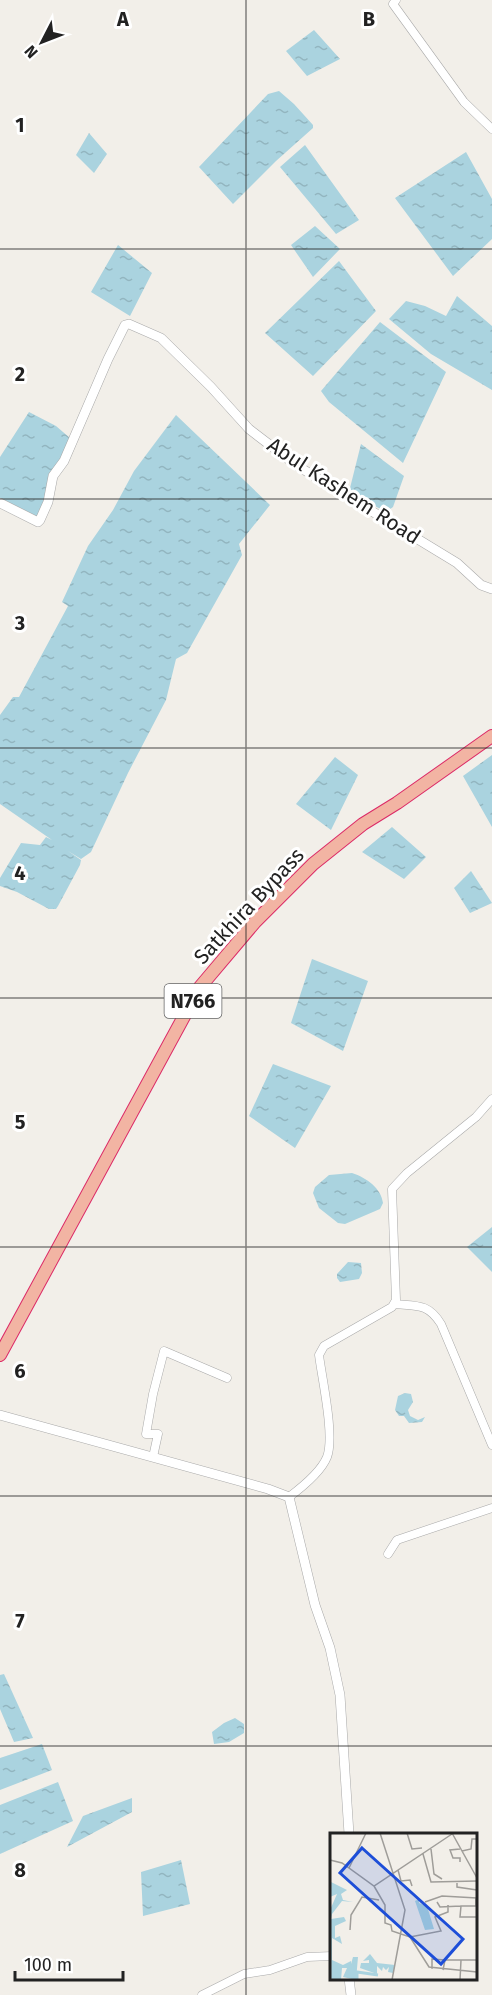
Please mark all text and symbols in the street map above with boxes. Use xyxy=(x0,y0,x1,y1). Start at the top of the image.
text: A xyxy=(116,7,130,31)
text: B xyxy=(363,7,375,31)
north arrow xyxy=(12,12,72,72)
text: N xyxy=(21,41,42,62)
text: 1 xyxy=(15,113,25,137)
text: 2 xyxy=(15,362,25,386)
street label: Abul Kashem Road xyxy=(263,432,425,550)
text: 3 xyxy=(14,611,25,635)
street label: Satkhira Bypass xyxy=(188,842,310,970)
text: 4 xyxy=(14,861,26,885)
road number: N766 xyxy=(164,984,222,1018)
text: 5 xyxy=(15,1110,26,1134)
text: 6 xyxy=(14,1359,26,1383)
text: 7 xyxy=(15,1609,25,1633)
inset map xyxy=(330,1833,477,1980)
text: 8 xyxy=(14,1858,26,1882)
scale bar xyxy=(15,1944,123,1982)
text: 100 m xyxy=(24,1954,72,1976)

